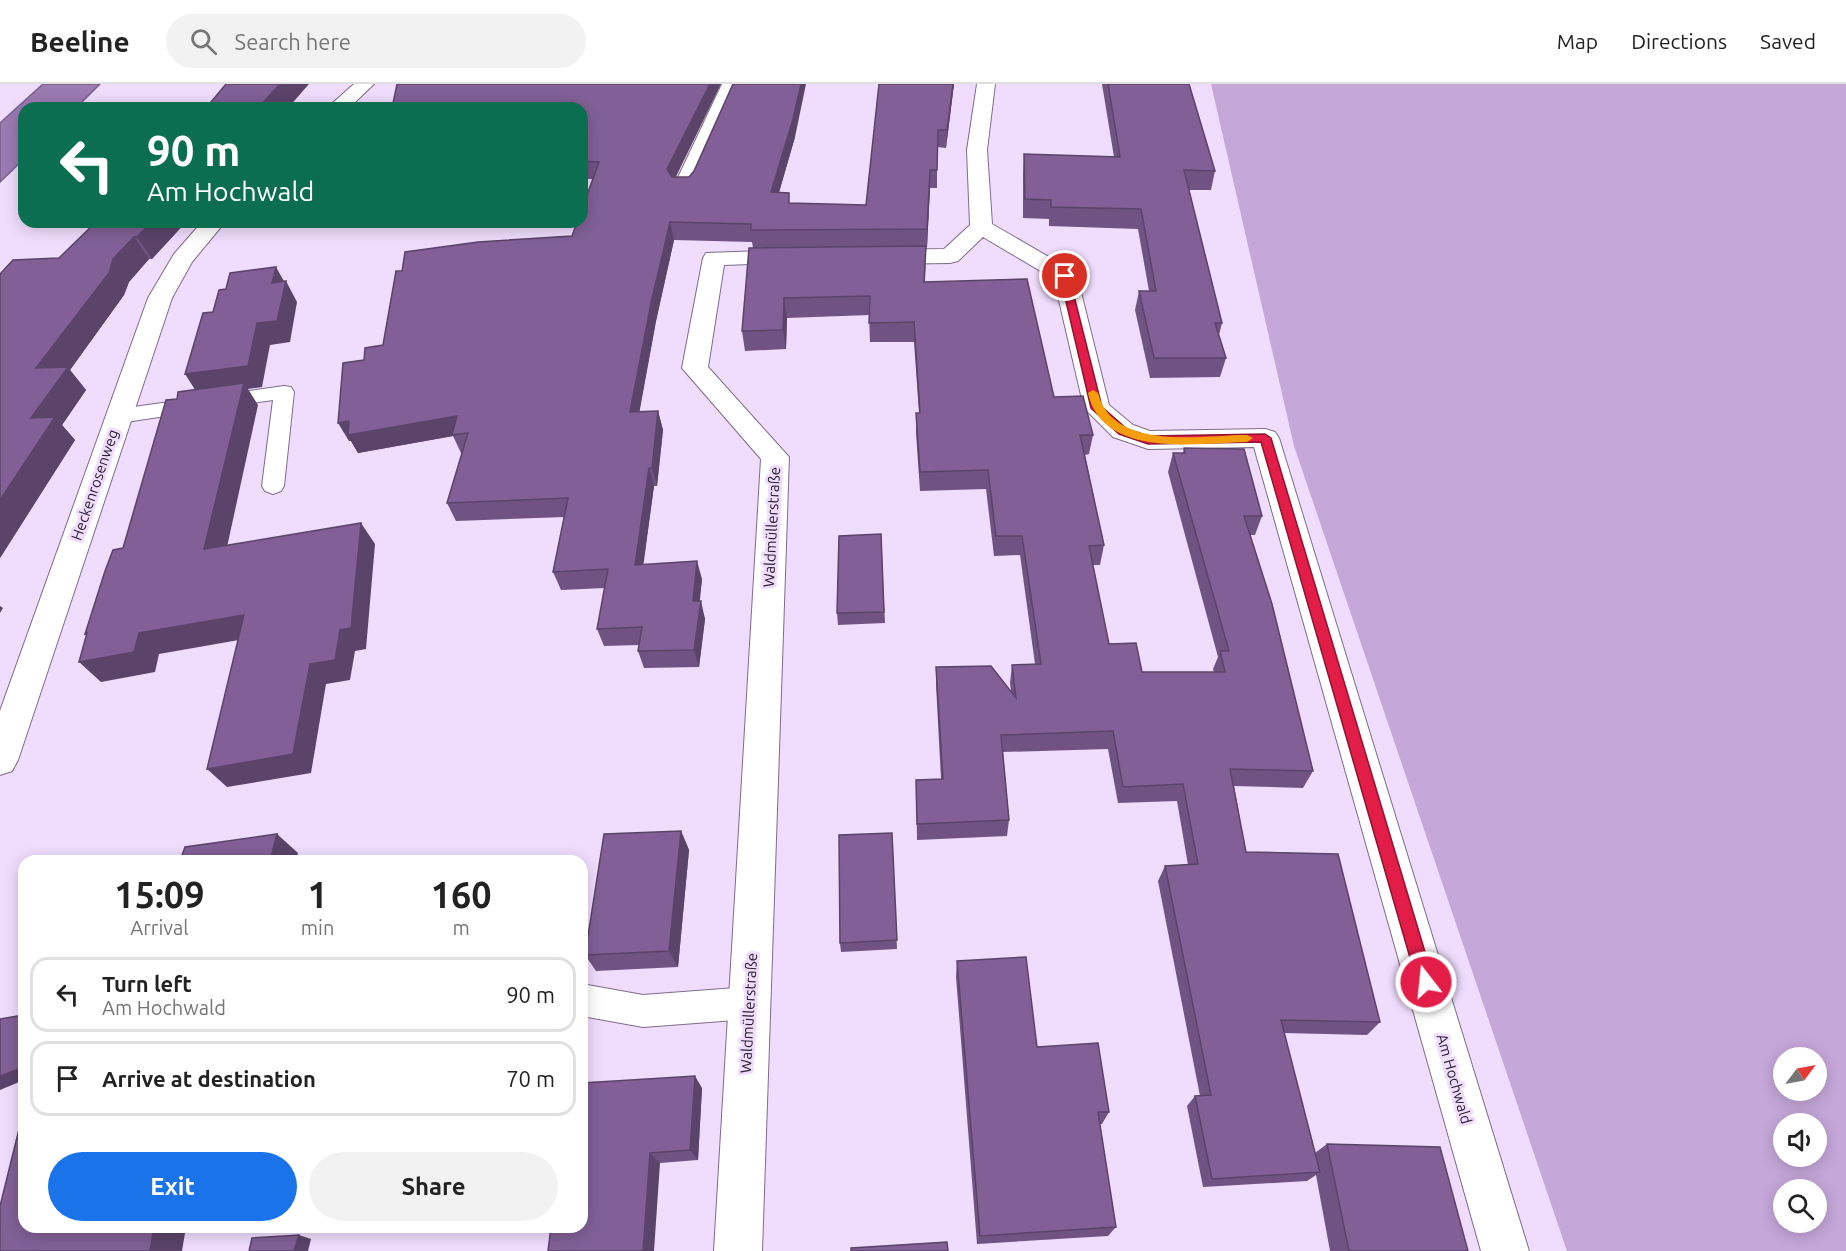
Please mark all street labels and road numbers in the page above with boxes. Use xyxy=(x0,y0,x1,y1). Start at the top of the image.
street label: Heckenrosenweg xyxy=(68,427,121,543)
street label: Waldmüllerstraße xyxy=(760,466,783,588)
street label: Waldmüllerstraße xyxy=(737,952,760,1074)
street label: Am Hochwald xyxy=(1434,1032,1475,1126)

